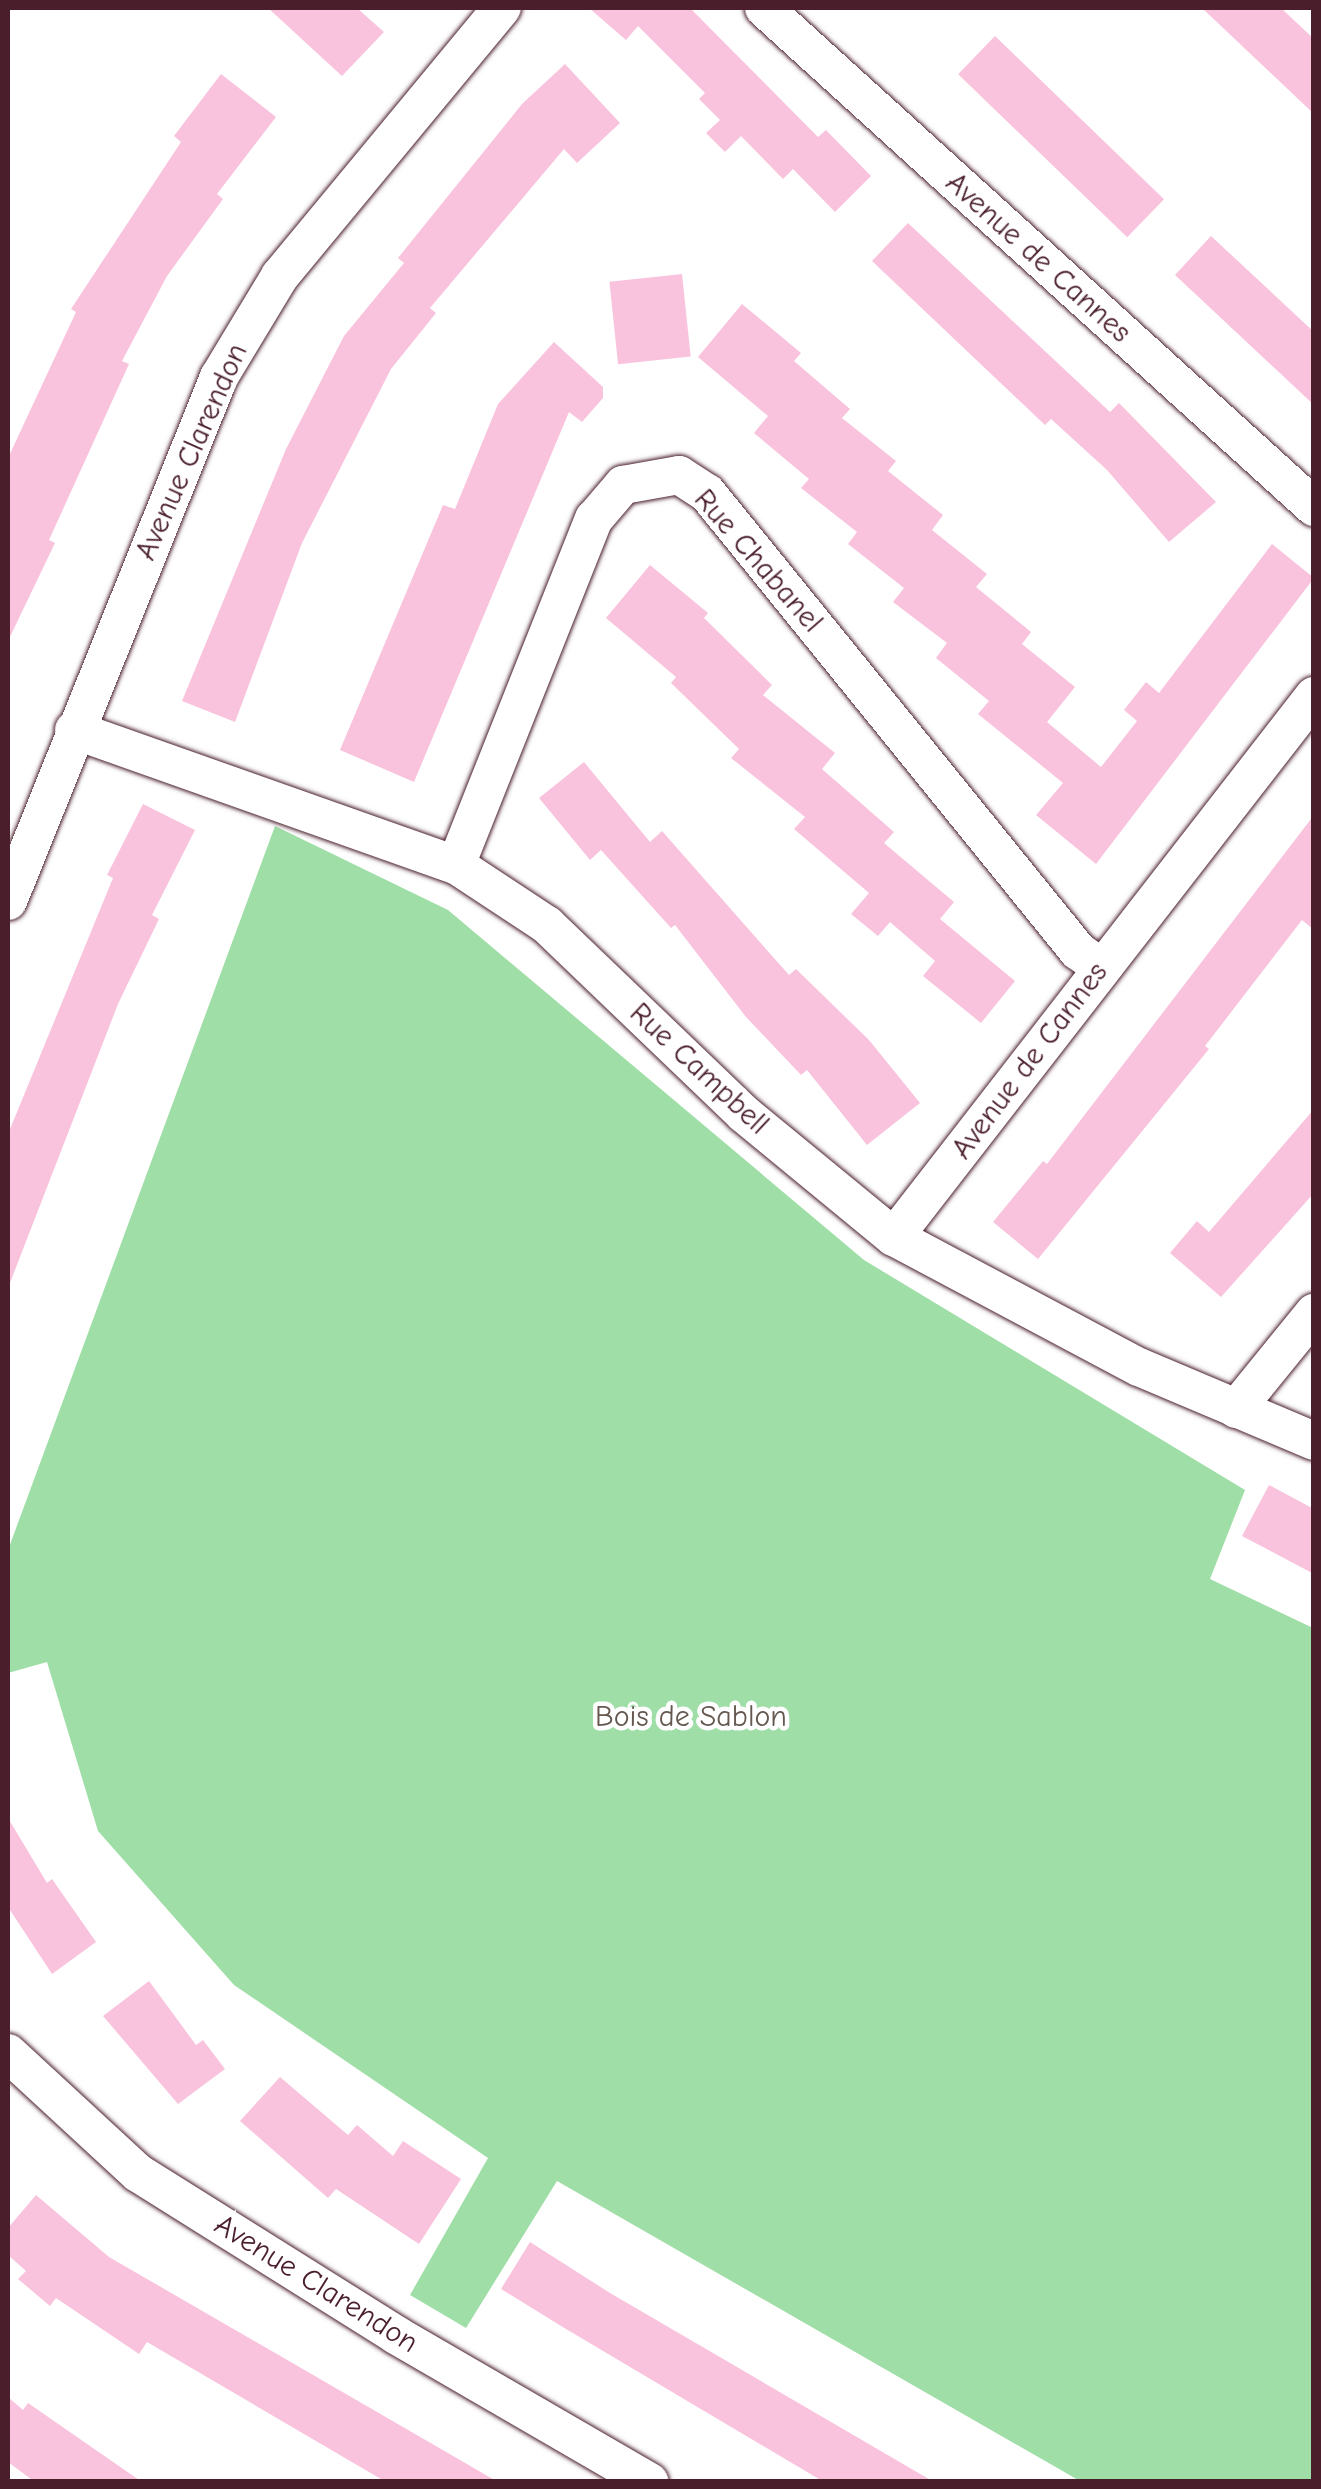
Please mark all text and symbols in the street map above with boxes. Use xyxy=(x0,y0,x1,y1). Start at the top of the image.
street label: Avenue de Cannes xyxy=(938,165,1138,351)
street label: Avenue Clarendon xyxy=(128,338,256,566)
street label: Rue Chabanel xyxy=(686,482,830,640)
street label: Avenue de Cannes xyxy=(944,956,1116,1166)
street label: Rue Campbell xyxy=(622,995,776,1143)
park label: Bois de Sablon xyxy=(595,1699,787,1735)
street label: Avenue Clarendon xyxy=(208,2207,424,2361)

